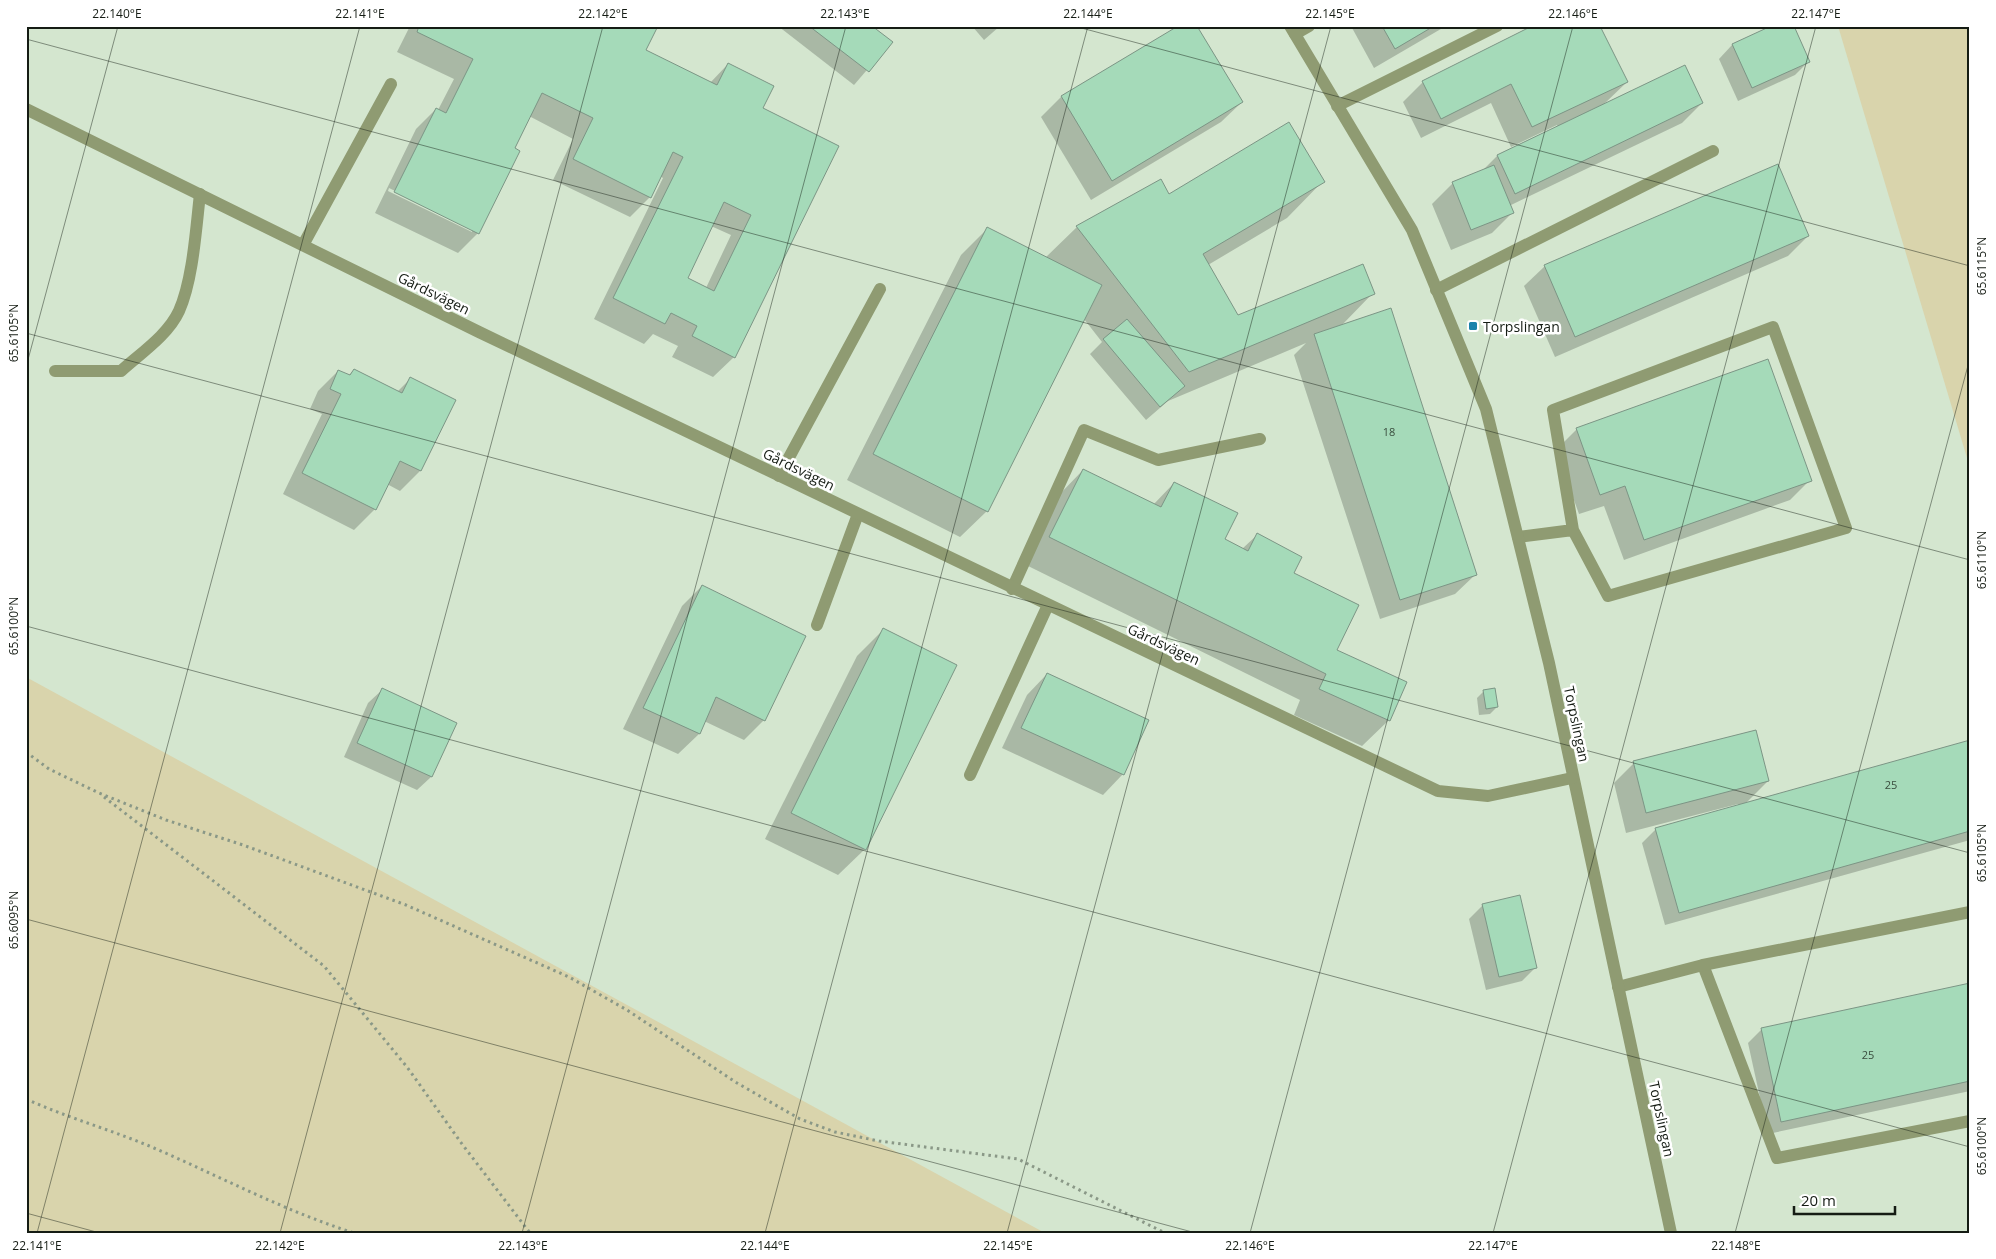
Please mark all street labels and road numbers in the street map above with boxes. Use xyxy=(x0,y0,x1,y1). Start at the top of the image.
street label: Gårdsvägen xyxy=(395,267,473,319)
street label: Gårdsvägen xyxy=(760,443,838,495)
street label: Gårdsvägen xyxy=(1125,619,1203,669)
street label: Torpslingan xyxy=(1560,685,1594,763)
street label: Torpslingan xyxy=(1645,1080,1679,1158)

